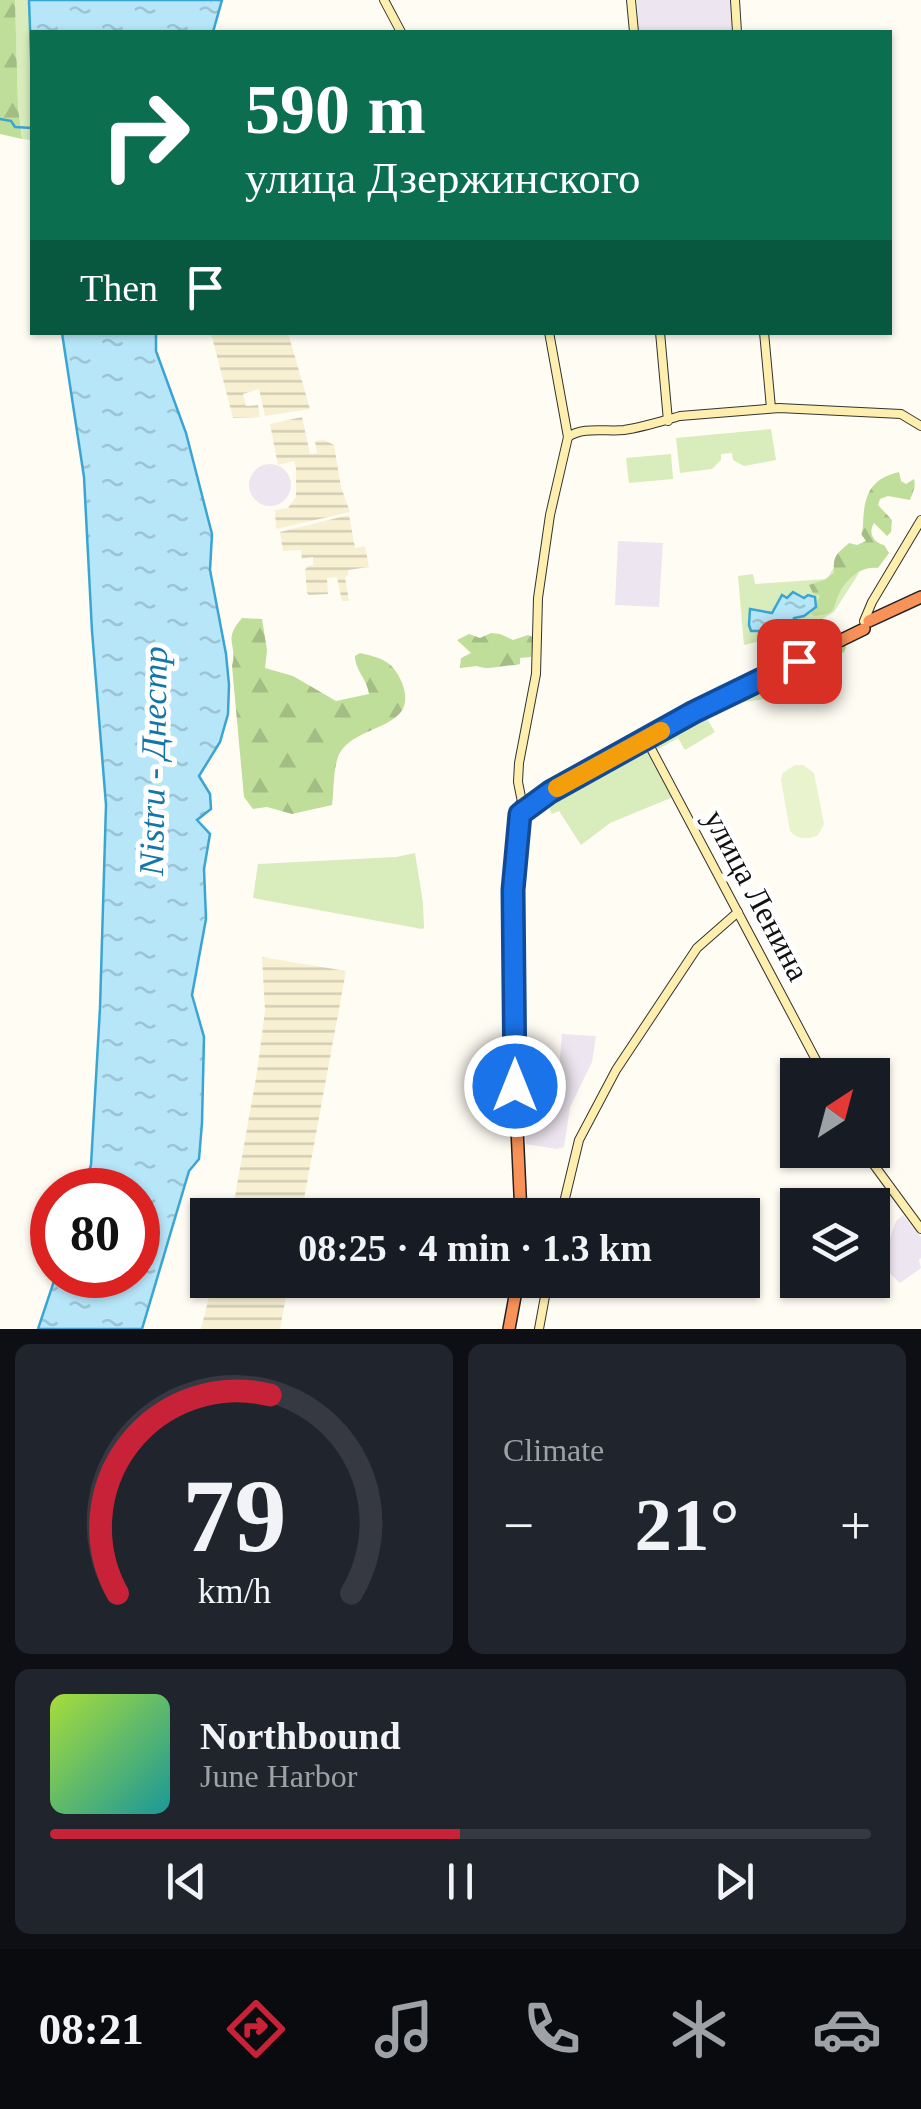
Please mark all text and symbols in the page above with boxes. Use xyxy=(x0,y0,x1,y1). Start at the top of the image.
icon: right xyxy=(80,70,210,200)
text: 590 m xyxy=(245,71,426,148)
text: улица Дзержинского xyxy=(245,153,641,203)
icon: arrive xyxy=(178,260,233,315)
text: Then xyxy=(80,267,158,309)
pin xyxy=(757,619,842,704)
icon: arrive xyxy=(772,634,827,689)
water label: Nistru - Днестр xyxy=(132,646,175,877)
street label: улица Ленина xyxy=(697,803,817,987)
position arrow xyxy=(463,1034,567,1138)
north arrow xyxy=(780,1058,890,1168)
map controls xyxy=(780,1058,890,1298)
speed limit sign: 80 xyxy=(30,1168,160,1298)
button: layers xyxy=(780,1188,890,1298)
text: 08:25 · 4 min · 1.3 km xyxy=(298,1227,652,1269)
text: Climate xyxy=(503,1432,604,1468)
text: 79 xyxy=(182,1458,286,1573)
text: 21° xyxy=(635,1483,740,1566)
text: − xyxy=(503,1495,534,1556)
text: + xyxy=(840,1495,871,1556)
text: km/h xyxy=(197,1571,271,1611)
text: Northbound xyxy=(200,1715,401,1757)
text: June Harbor xyxy=(200,1758,357,1794)
icon: previous xyxy=(159,1854,214,1909)
icon: pause xyxy=(433,1854,488,1909)
icon: next xyxy=(707,1854,762,1909)
icon: directions xyxy=(221,1994,291,2064)
icon: music xyxy=(369,1994,439,2064)
icon: phone xyxy=(517,1994,587,2064)
icon: climate xyxy=(664,1994,734,2064)
icon: car xyxy=(812,1994,882,2064)
text: 08:21 xyxy=(39,2004,144,2054)

